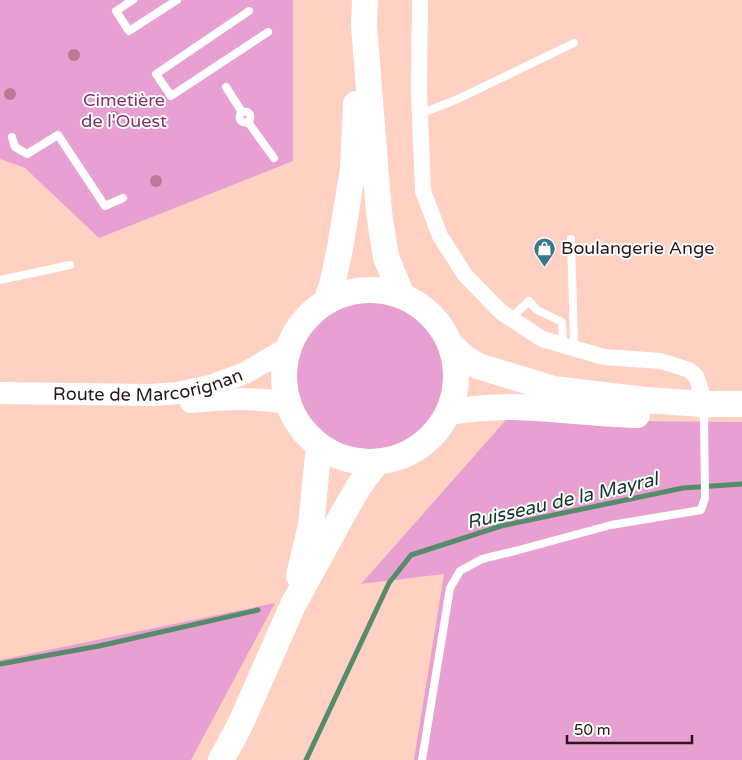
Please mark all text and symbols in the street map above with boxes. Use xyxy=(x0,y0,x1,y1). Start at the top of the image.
park label: Cimetière de l'Ouest xyxy=(81,89,167,132)
shop icon: Boulangerie Ange xyxy=(533,236,557,267)
place label: Boulangerie Ange xyxy=(561,237,714,259)
street label: Route de Marcorignan xyxy=(53,364,246,406)
water label: Ruisseau de la Mayral xyxy=(464,468,662,534)
scale bar xyxy=(567,712,692,744)
text: 50 m xyxy=(574,721,611,739)

